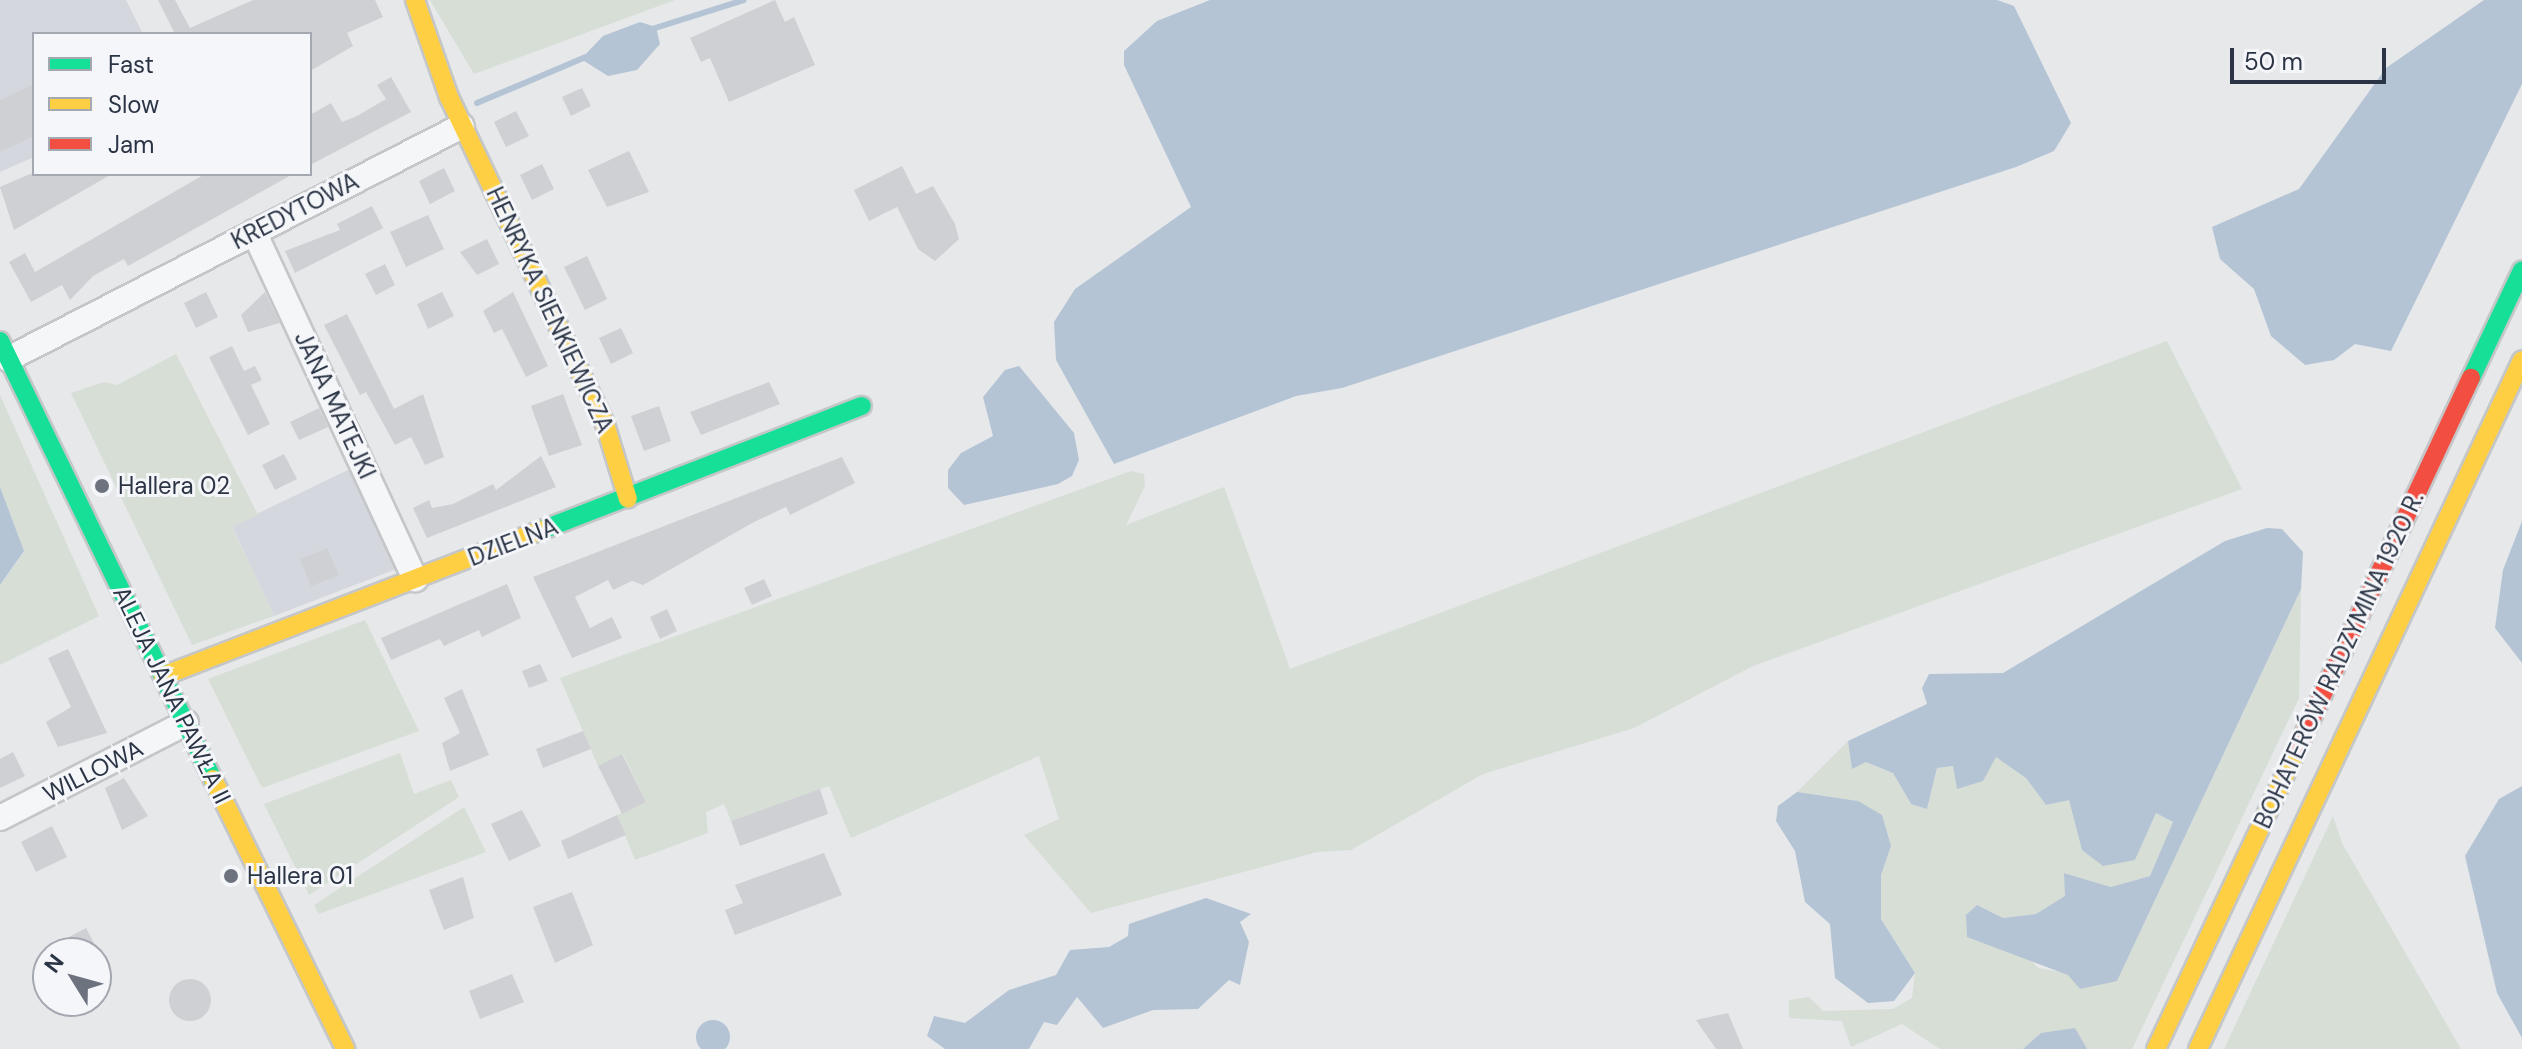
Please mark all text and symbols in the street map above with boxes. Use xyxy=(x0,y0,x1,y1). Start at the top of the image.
legend xyxy=(32,32,312,176)
scale bar xyxy=(2234,32,2390,82)
text: 50 m xyxy=(2244,46,2303,77)
text: Fast xyxy=(108,49,154,80)
text: Slow xyxy=(108,89,159,120)
text: Jam xyxy=(108,129,154,160)
street label: KREDYTOWA xyxy=(226,167,364,255)
street label: HENRYKA SIENKIEWICZA xyxy=(480,182,620,438)
street label: JANA MATEJKI xyxy=(288,327,382,483)
place label: Hallera 02 xyxy=(118,472,230,500)
marker: Hallera 02 xyxy=(93,477,111,495)
street label: BOHATERÓW RADZYMINA 1920 R. xyxy=(2248,487,2430,833)
street label: DZIELNA xyxy=(464,512,562,572)
street label: ALEJA JANA PAWŁA II xyxy=(107,582,237,808)
street label: WILLOWA xyxy=(38,734,148,808)
place label: Hallera 01 xyxy=(247,862,353,890)
marker: Hallera 01 xyxy=(222,867,240,885)
north arrow xyxy=(32,937,112,1017)
text: N xyxy=(38,948,70,979)

